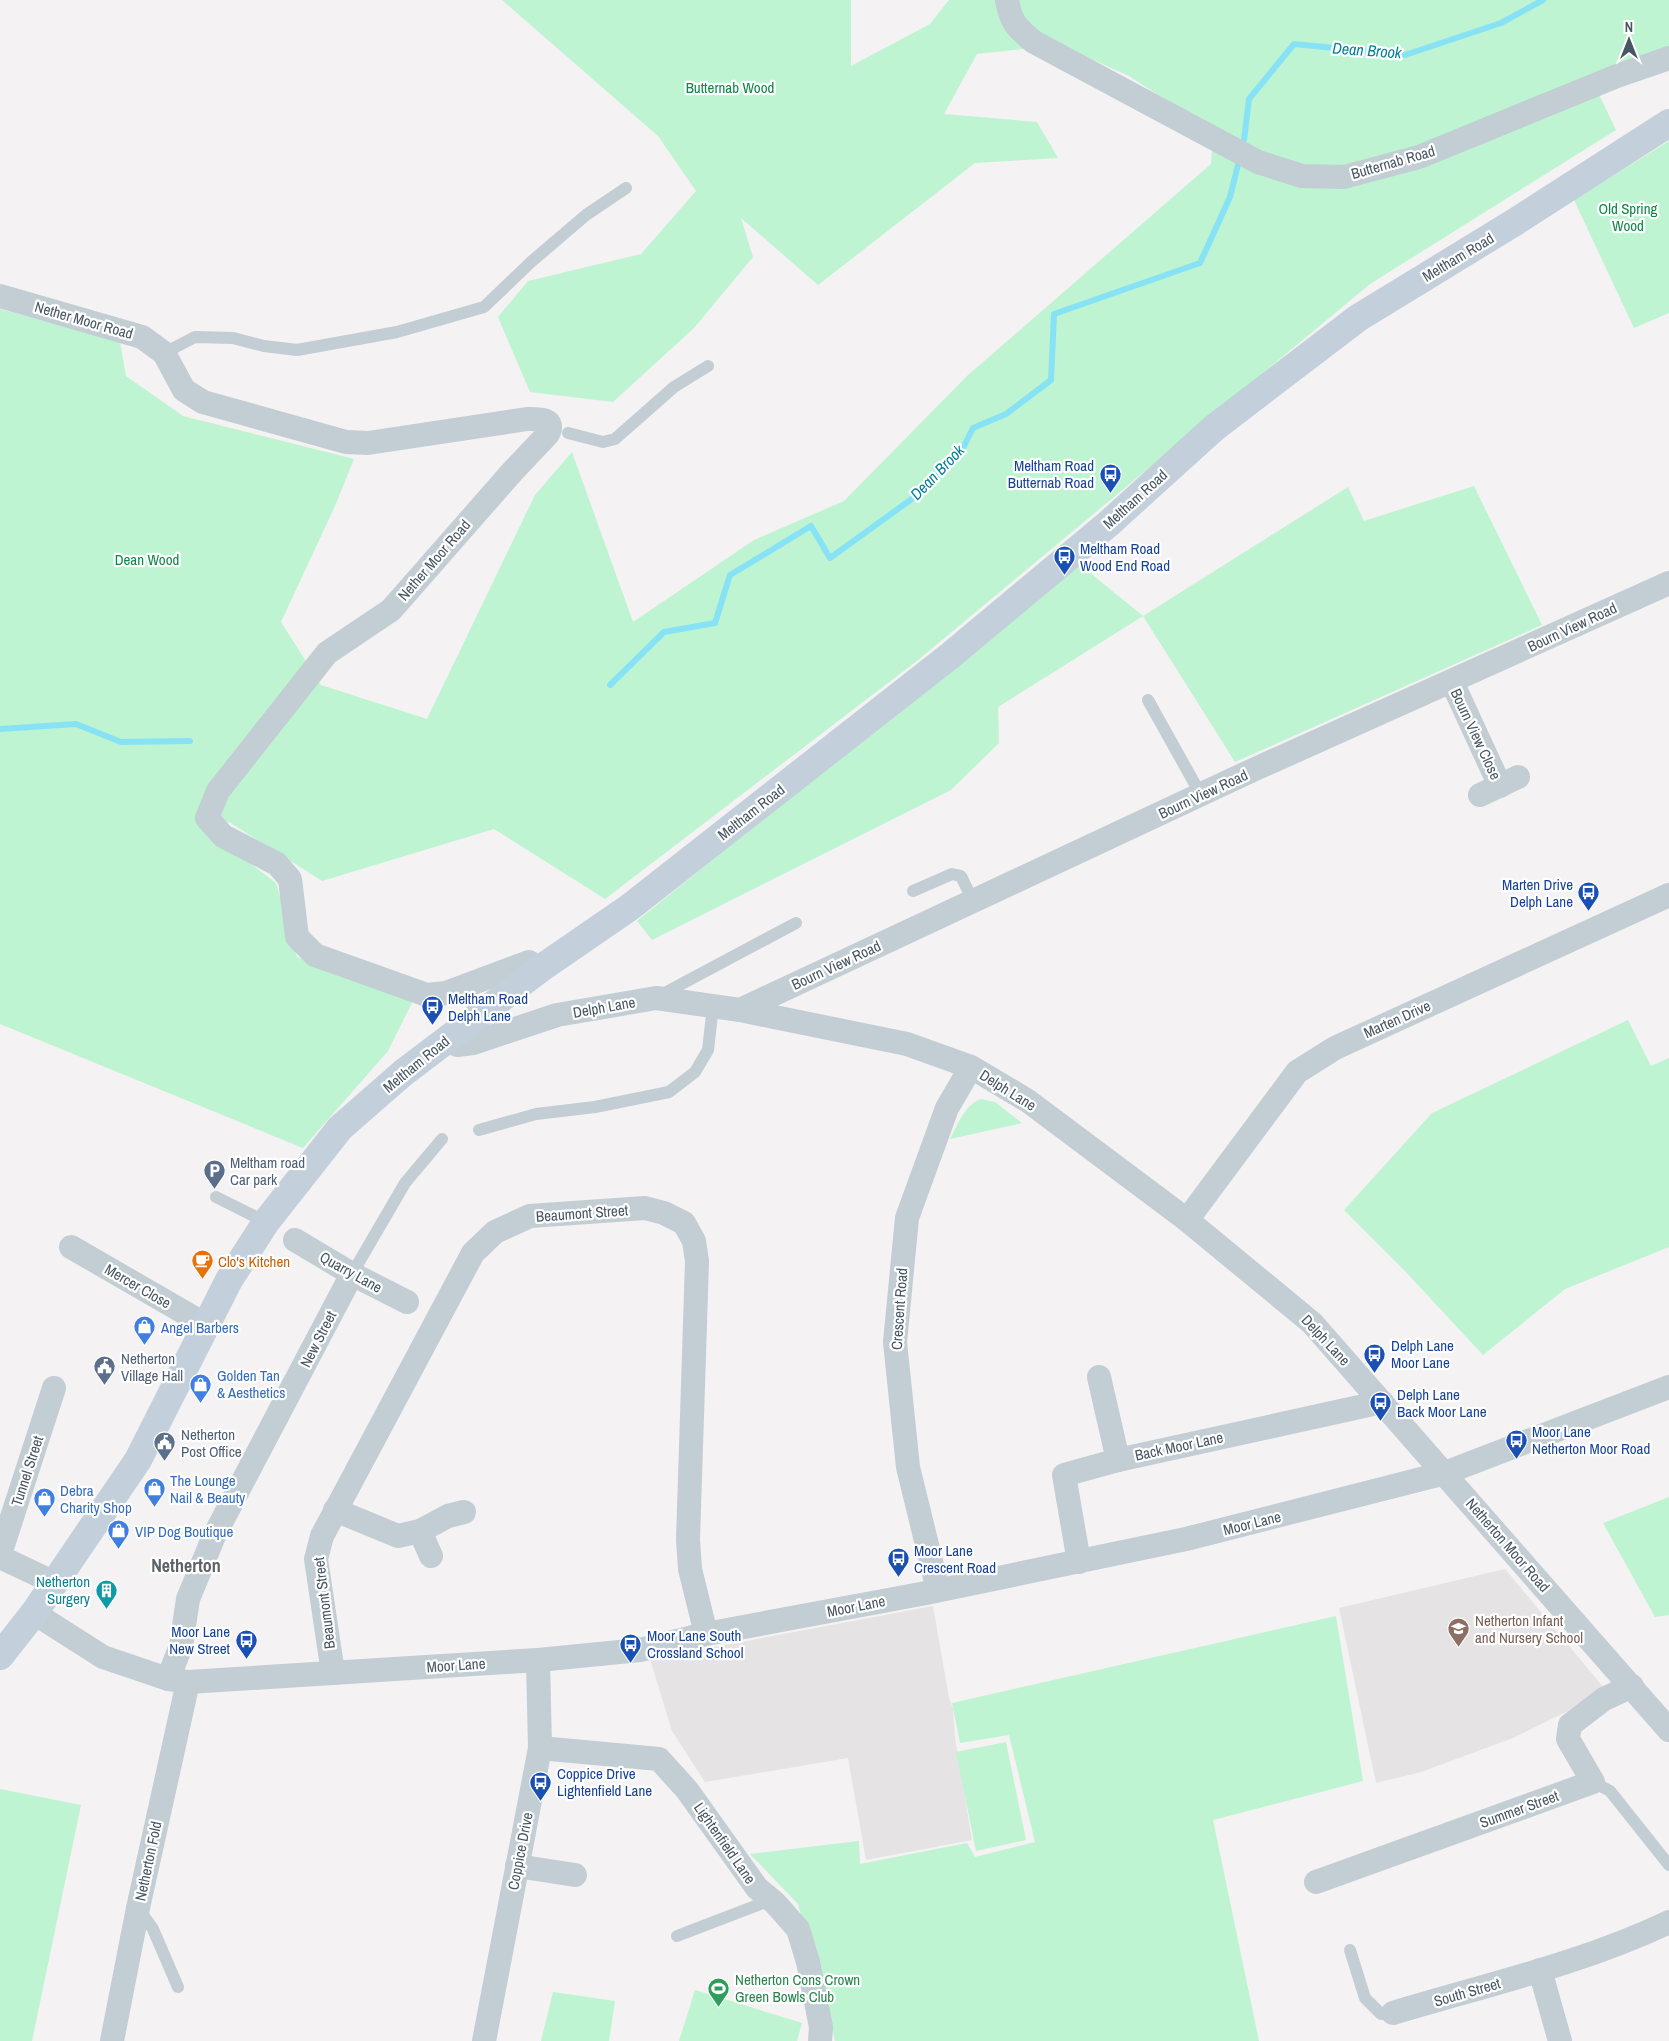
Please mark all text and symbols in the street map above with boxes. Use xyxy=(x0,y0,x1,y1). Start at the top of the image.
north arrow xyxy=(1604,15,1654,65)
text: N xyxy=(1625,18,1633,36)
water label: Dean Brook xyxy=(1332,37,1403,63)
park label: Butternab Wood xyxy=(686,77,774,98)
street label: Butternab Road xyxy=(1349,140,1437,184)
park label: Old Spring Wood xyxy=(1599,198,1658,236)
street label: Meltham Road xyxy=(1418,227,1498,287)
street label: Nether Moor Road xyxy=(32,296,136,344)
water label: Dean Brook xyxy=(905,439,969,505)
place label: Meltham Road Butternab Road xyxy=(1008,455,1094,493)
bus stop icon: Meltham Road Butternab Road xyxy=(1098,462,1122,493)
street label: Meltham Road xyxy=(1098,464,1172,534)
street label: Nether Moor Road xyxy=(393,515,475,605)
place label: Meltham Road Wood End Road xyxy=(1080,538,1170,576)
bus stop icon: Meltham Road Wood End Road xyxy=(1052,545,1076,576)
park label: Dean Wood xyxy=(115,549,179,570)
street label: Bourn View Road xyxy=(1524,597,1620,657)
street label: Bourn View Close xyxy=(1446,685,1506,783)
street label: Bourn View Road xyxy=(1155,764,1251,824)
street label: Meltham Road xyxy=(713,779,789,845)
place label: Marten Drive Delph Lane xyxy=(1502,874,1573,912)
bus stop icon: Marten Drive Delph Lane xyxy=(1577,881,1601,912)
street label: Bourn View Road xyxy=(788,935,884,995)
place label: Meltham Road Delph Lane xyxy=(448,988,528,1026)
street label: Delph Lane xyxy=(571,991,637,1023)
bus stop icon: Meltham Road Delph Lane xyxy=(420,995,444,1026)
street label: Marten Drive xyxy=(1360,995,1434,1043)
street label: Meltham Road xyxy=(378,1031,454,1097)
street label: Delph Lane xyxy=(976,1064,1040,1116)
place label: Meltham road Car park xyxy=(230,1152,305,1190)
parking icon: Meltham road Car park xyxy=(202,1159,226,1190)
street label: Beaumont Street xyxy=(535,1199,629,1227)
street label: Quarry Lane xyxy=(316,1246,386,1298)
cafe icon: Clo's Kitchen xyxy=(190,1249,214,1280)
place label: Clo's Kitchen xyxy=(218,1251,290,1272)
street label: Mercer Close xyxy=(101,1259,175,1313)
street label: Crescent Road xyxy=(886,1267,912,1351)
street label: New Street xyxy=(295,1307,341,1371)
street label: Delph Lane xyxy=(1297,1310,1355,1370)
shop icon: Angel Barbers xyxy=(133,1315,157,1346)
place label: Angel Barbers xyxy=(160,1317,239,1338)
place label: Delph Lane Moor Lane xyxy=(1391,1335,1454,1373)
bus stop icon: Delph Lane Moor Lane xyxy=(1363,1342,1387,1373)
place label: Netherton Village Hall xyxy=(121,1348,183,1386)
public building icon: Netherton Village Hall xyxy=(93,1355,117,1386)
place label: Golden Tan & Aesthetics xyxy=(217,1365,285,1403)
shop icon: Golden Tan & Aesthetics xyxy=(189,1372,213,1403)
place label: Delph Lane Back Moor Lane xyxy=(1397,1384,1487,1422)
bus stop icon: Delph Lane Back Moor Lane xyxy=(1369,1391,1393,1422)
place label: Moor Lane Netherton Moor Road xyxy=(1532,1421,1650,1459)
place label: Netherton Post Office xyxy=(181,1424,242,1462)
street label: Back Moor Lane xyxy=(1133,1426,1225,1466)
bus stop icon: Moor Lane Netherton Moor Road xyxy=(1504,1428,1528,1459)
public building icon: Netherton Post Office xyxy=(153,1431,177,1462)
street label: Tunnel Street xyxy=(6,1433,48,1509)
place label: The Lounge Nail & Beauty xyxy=(170,1470,246,1508)
shop icon: The Lounge Nail & Beauty xyxy=(142,1477,166,1508)
place label: Debra Charity Shop xyxy=(60,1480,132,1518)
shop icon: Debra Charity Shop xyxy=(32,1487,56,1518)
street label: Netherton Moor Road xyxy=(1461,1493,1555,1597)
street label: Moor Lane xyxy=(1221,1506,1283,1540)
shop icon: VIP Dog Boutique xyxy=(107,1519,131,1550)
place label: VIP Dog Boutique xyxy=(135,1521,233,1542)
place label: Moor Lane Crescent Road xyxy=(914,1540,996,1578)
bus stop icon: Moor Lane Crescent Road xyxy=(886,1547,910,1578)
district label: Netherton xyxy=(151,1553,221,1578)
street label: Beaumont Street xyxy=(308,1555,340,1650)
place label: Netherton Surgery xyxy=(36,1571,91,1609)
building icon: Netherton Surgery xyxy=(94,1578,118,1609)
street label: Moor Lane xyxy=(825,1590,887,1622)
place label: Netherton Infant and Nursery School xyxy=(1475,1610,1583,1648)
school or university icon: Netherton Infant and Nursery School xyxy=(1447,1617,1471,1648)
place label: Moor Lane New Street xyxy=(169,1621,231,1659)
place label: Moor Lane South Crossland School xyxy=(647,1625,743,1663)
bus stop icon: Moor Lane New Street xyxy=(234,1628,258,1659)
bus stop icon: Moor Lane South Crossland School xyxy=(619,1632,643,1663)
street label: Moor Lane xyxy=(426,1652,486,1678)
place label: Coppice Drive Lightenfield Lane xyxy=(557,1763,652,1801)
bus stop icon: Coppice Drive Lightenfield Lane xyxy=(529,1770,553,1801)
street label: Summer Street xyxy=(1477,1785,1562,1833)
street label: Lightenfield Lane xyxy=(689,1798,761,1888)
street label: Coppice Drive xyxy=(502,1810,538,1892)
street label: Netherton Fold xyxy=(129,1819,167,1903)
place label: Netherton Cons Crown Green Bowls Club xyxy=(735,1969,860,2007)
street label: South Street xyxy=(1431,1972,1503,2012)
sports icon: Netherton Cons Crown Green Bowls Club xyxy=(707,1976,731,2007)

